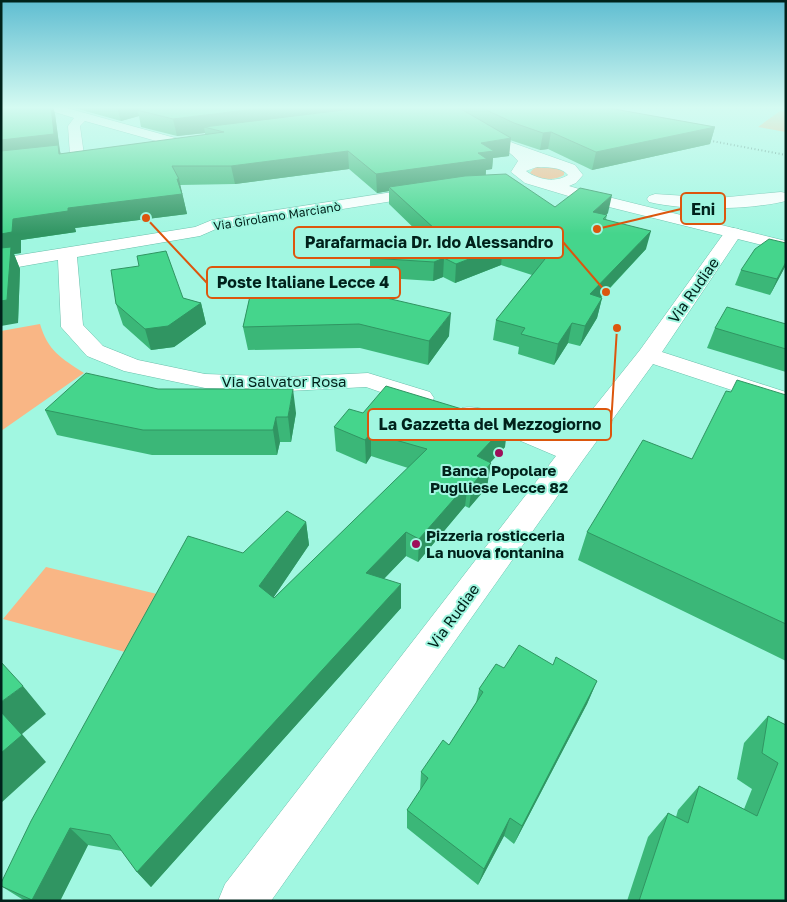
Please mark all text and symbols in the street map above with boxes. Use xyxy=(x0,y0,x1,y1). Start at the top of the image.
callout: Eni xyxy=(681,193,725,224)
street label: Via Girolamo Marcianò xyxy=(212,199,342,233)
text: Eni xyxy=(691,199,715,219)
callout: Parafarmacia Dr. Ido Alessandro xyxy=(294,227,563,258)
text: Parafarmacia Dr. Ido Alessandro xyxy=(305,232,554,252)
street label: Via Rudiae xyxy=(664,254,722,326)
callout: Poste Italiane Lecce 4 xyxy=(207,267,400,298)
text: Poste Italiane Lecce 4 xyxy=(217,272,389,292)
street label: Via Salvator Rosa xyxy=(221,372,347,390)
callout: La Gazzetta del Mezzogiorno xyxy=(368,409,611,440)
text: La Gazzetta del Mezzogiorno xyxy=(379,414,602,434)
marker: Banca Popolare Puglliese Lecce 82 xyxy=(493,447,505,459)
place label: Banca Popolare Puglliese Lecce 82 xyxy=(430,461,568,496)
place label: Pizzeria rosticceria La nuova fontanina xyxy=(426,526,565,561)
marker: Pizzeria rosticceria La nuova fontanina xyxy=(410,538,422,550)
street label: Via Rudiae xyxy=(423,580,483,652)

